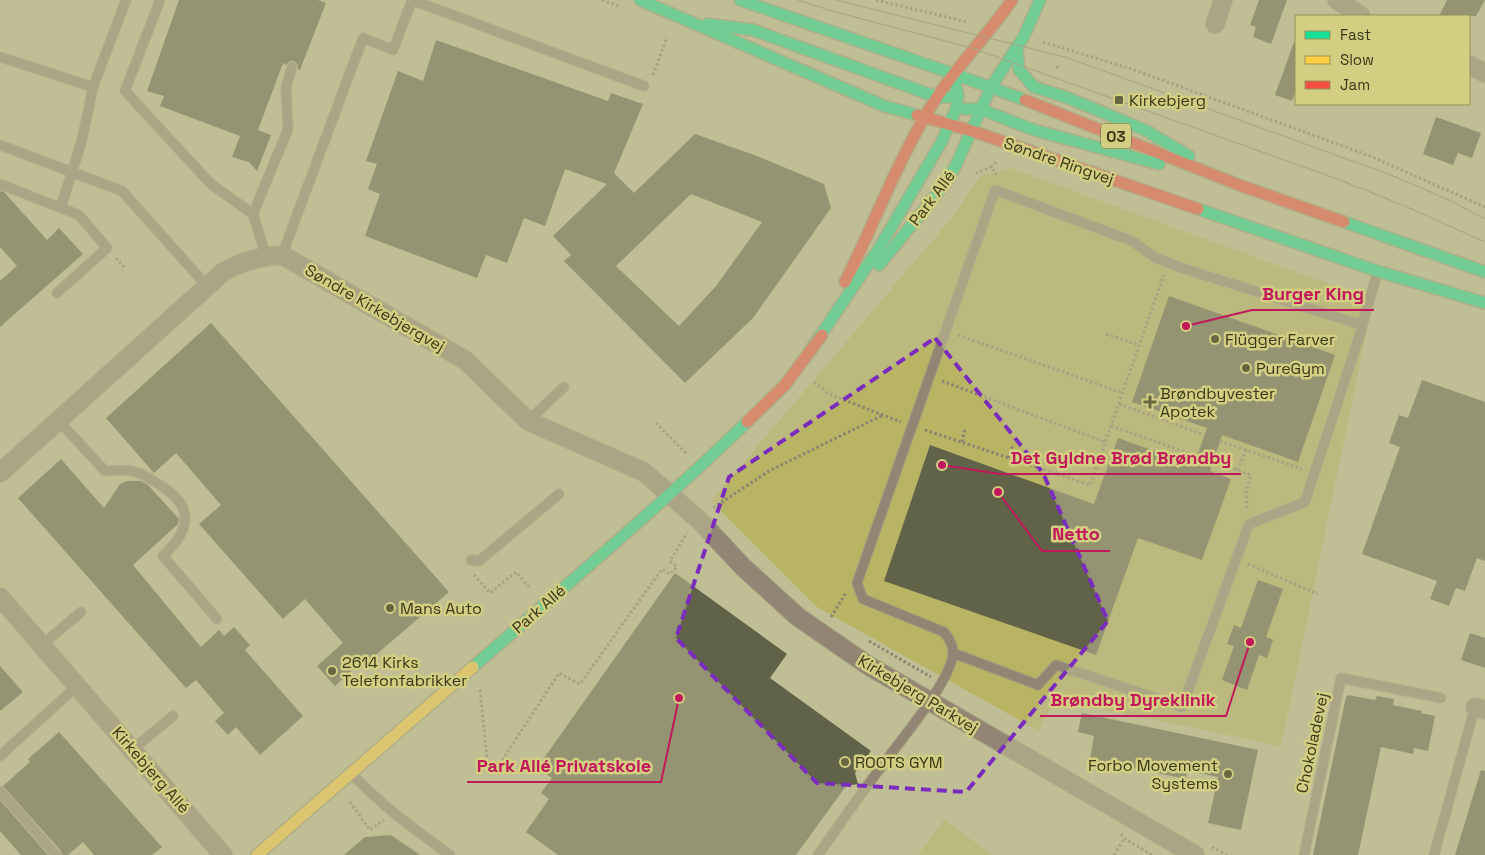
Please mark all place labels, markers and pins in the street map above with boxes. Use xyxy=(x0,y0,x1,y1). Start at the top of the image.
place label: Kirkebjerg xyxy=(1129,90,1206,111)
marker: Kirkebjerg xyxy=(1113,94,1125,106)
callout: Burger King xyxy=(1252,277,1374,310)
place label: Flügger Farver xyxy=(1225,329,1335,350)
marker: Flügger Farver xyxy=(1209,333,1221,345)
place label: PureGym xyxy=(1256,358,1325,379)
marker: PureGym xyxy=(1240,362,1252,374)
place label: Brøndbyvester Apotek xyxy=(1160,383,1275,422)
marker: Brøndbyvester Apotek xyxy=(1144,396,1156,408)
callout: Det Gyldne Brød Brøndby xyxy=(1000,441,1241,474)
callout: Netto xyxy=(1042,518,1110,551)
place label: Mans Auto xyxy=(400,598,482,619)
marker: Mans Auto xyxy=(384,602,396,614)
place label: 2614 Kirks Telefonfabrikker xyxy=(342,652,467,691)
marker: 2614 Kirks Telefonfabrikker xyxy=(326,665,338,677)
callout: Brøndby Dyreklinik xyxy=(1040,683,1226,716)
callout: Park Allé Privatskole xyxy=(467,749,661,782)
place label: ROOTS GYM xyxy=(855,752,943,773)
place label: Forbo Movement Systems xyxy=(1088,755,1218,794)
marker: ROOTS GYM xyxy=(839,756,851,768)
marker: Forbo Movement Systems xyxy=(1222,768,1234,780)

